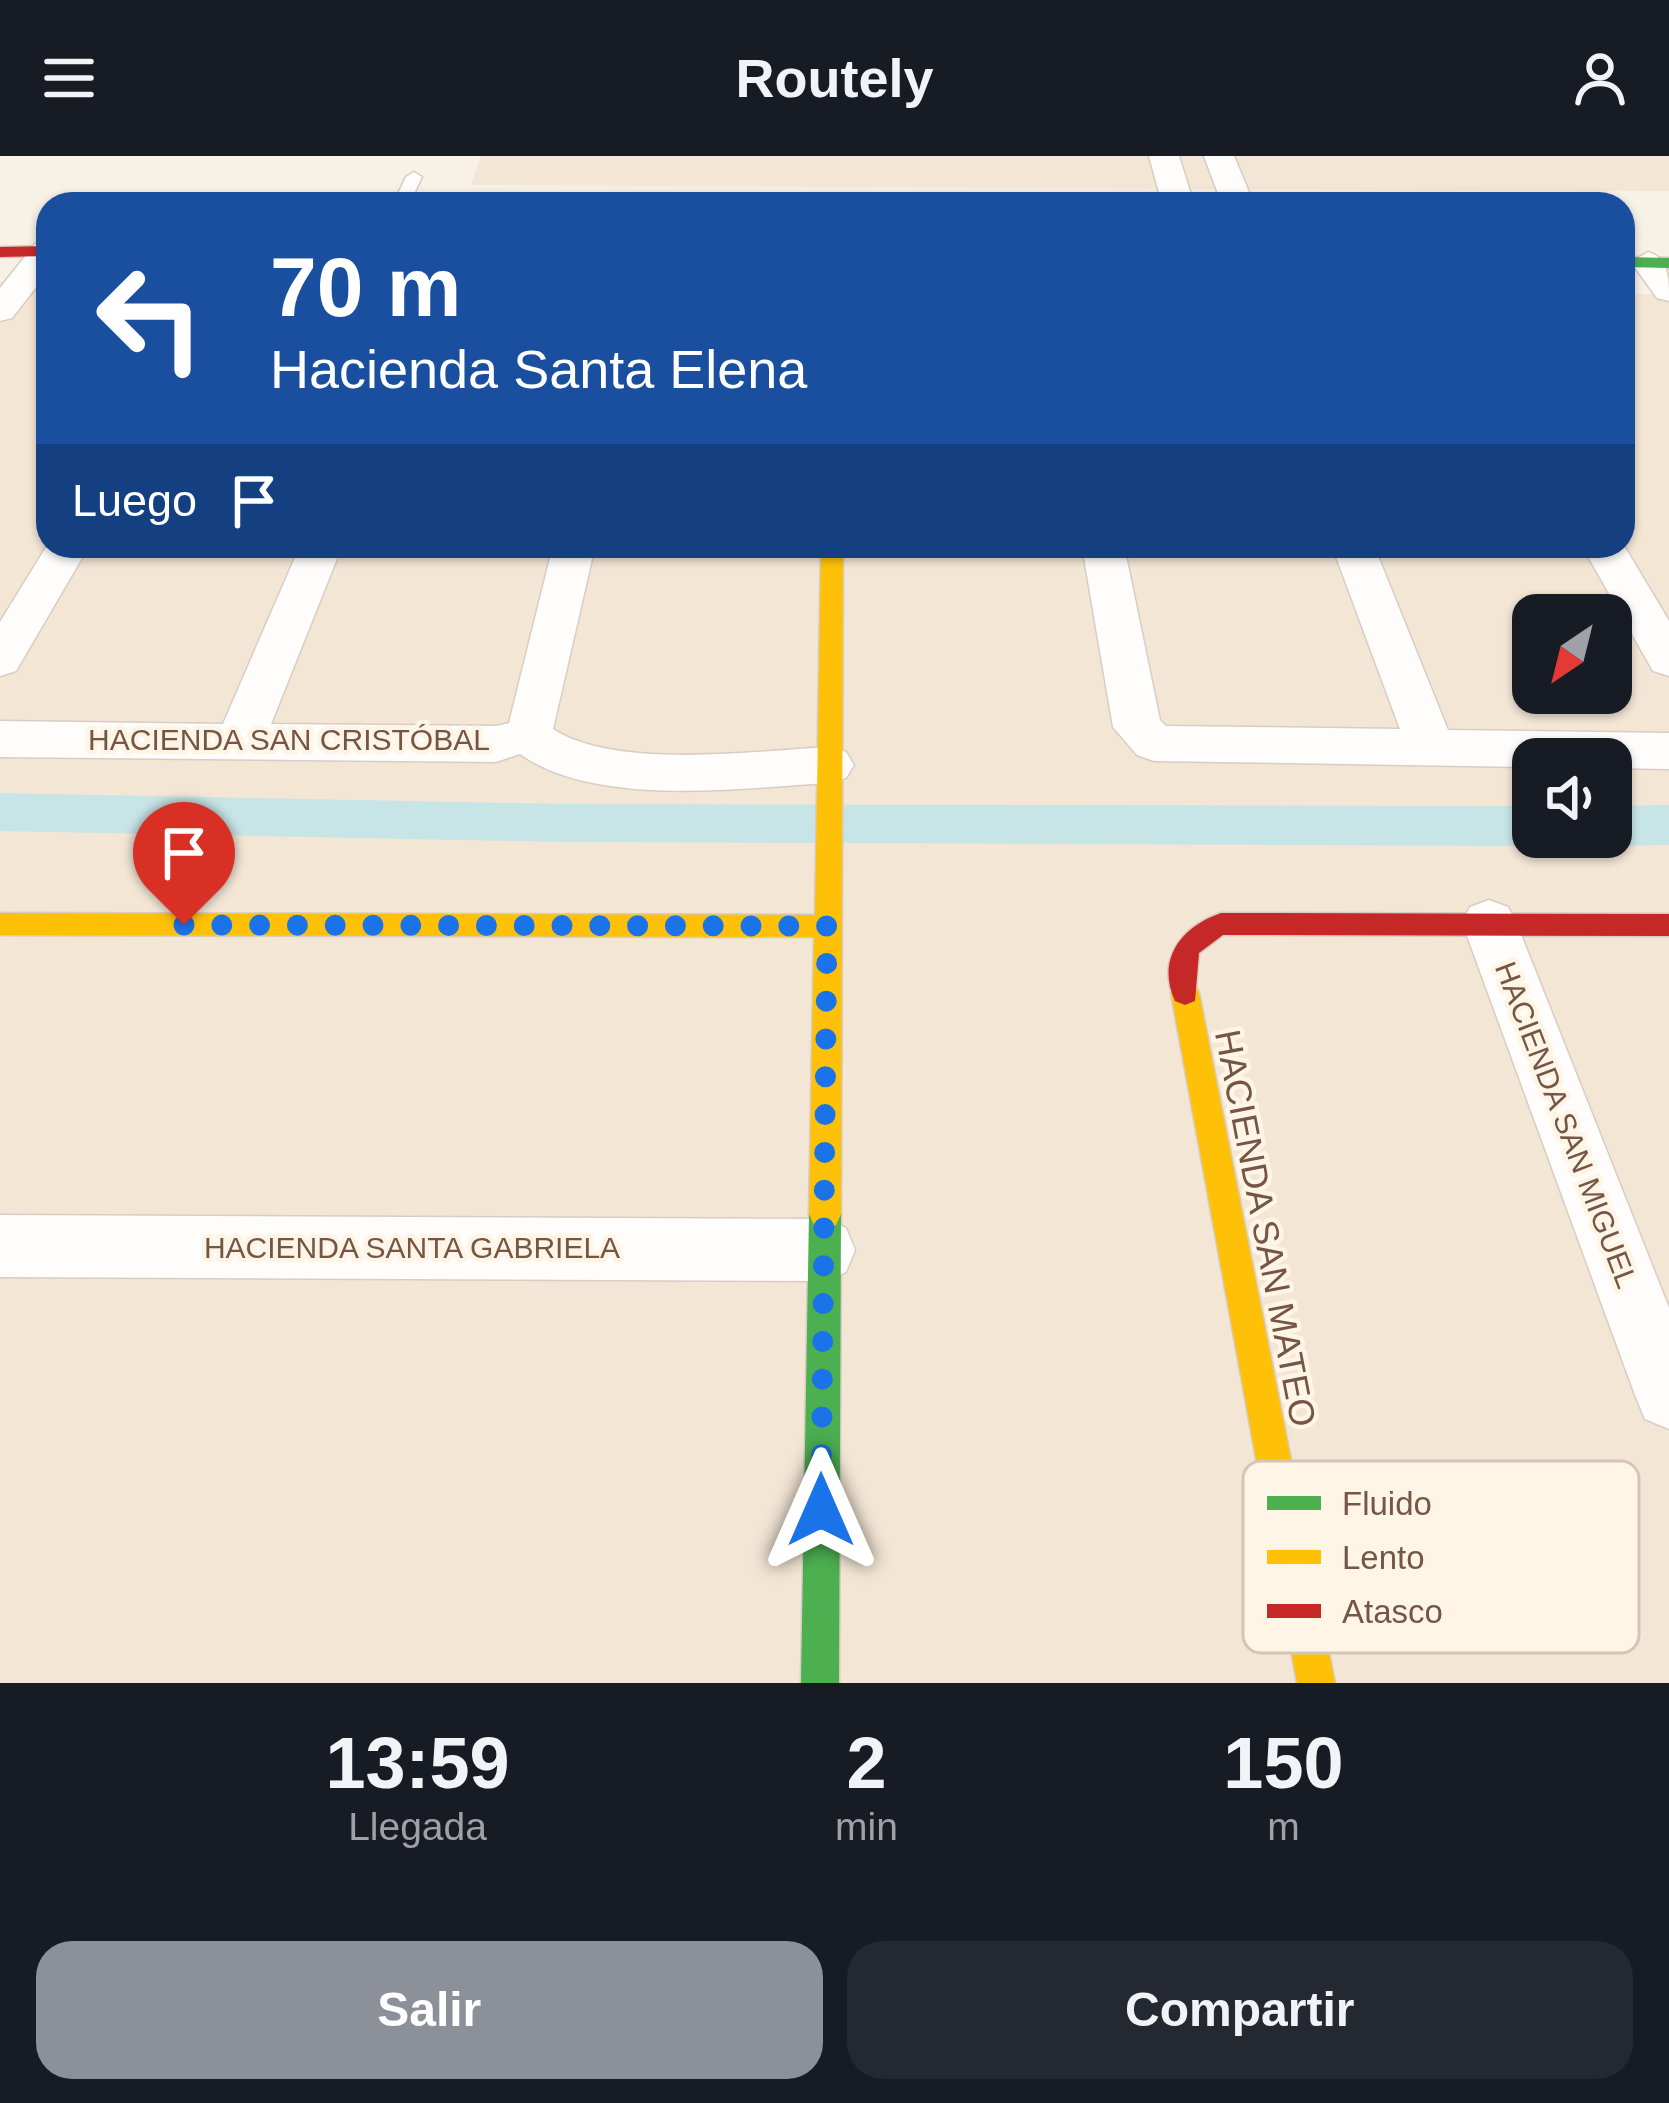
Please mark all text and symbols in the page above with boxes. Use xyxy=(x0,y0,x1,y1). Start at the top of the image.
icon: menu xyxy=(36,45,102,111)
icon: person xyxy=(1567,45,1633,111)
text: Routely xyxy=(735,48,934,108)
icon: left xyxy=(72,240,228,396)
text: 70 m xyxy=(270,240,461,334)
text: Hacienda Santa Elena xyxy=(270,339,807,399)
icon: arrive xyxy=(221,468,287,534)
text: Luego xyxy=(72,475,197,526)
north arrow xyxy=(1512,594,1632,714)
map controls xyxy=(1512,594,1632,858)
street label: HACIENDA SAN CRISTÓBAL xyxy=(88,723,490,756)
button: sound xyxy=(1512,738,1632,858)
pin xyxy=(133,802,235,925)
icon: arrive xyxy=(151,820,217,886)
street label: HACIENDA SAN MIGUEL xyxy=(1489,957,1644,1293)
street label: HACIENDA SAN MATEO xyxy=(1207,1026,1324,1430)
street label: HACIENDA SANTA GABRIELA xyxy=(204,1231,620,1264)
position arrow xyxy=(758,1447,884,1573)
legend xyxy=(1243,1461,1639,1653)
text: Fluido xyxy=(1342,1485,1432,1522)
text: Lento xyxy=(1342,1539,1425,1576)
text: Atasco xyxy=(1342,1593,1443,1630)
text: 13:59 xyxy=(325,1723,510,1803)
text: 2 xyxy=(846,1723,887,1803)
text: 150 xyxy=(1223,1723,1344,1803)
text: Llegada xyxy=(348,1805,487,1848)
text: min xyxy=(835,1805,898,1848)
text: m xyxy=(1267,1805,1300,1848)
button: Salir xyxy=(36,1941,823,2079)
button: Compartir xyxy=(847,1941,1633,2079)

